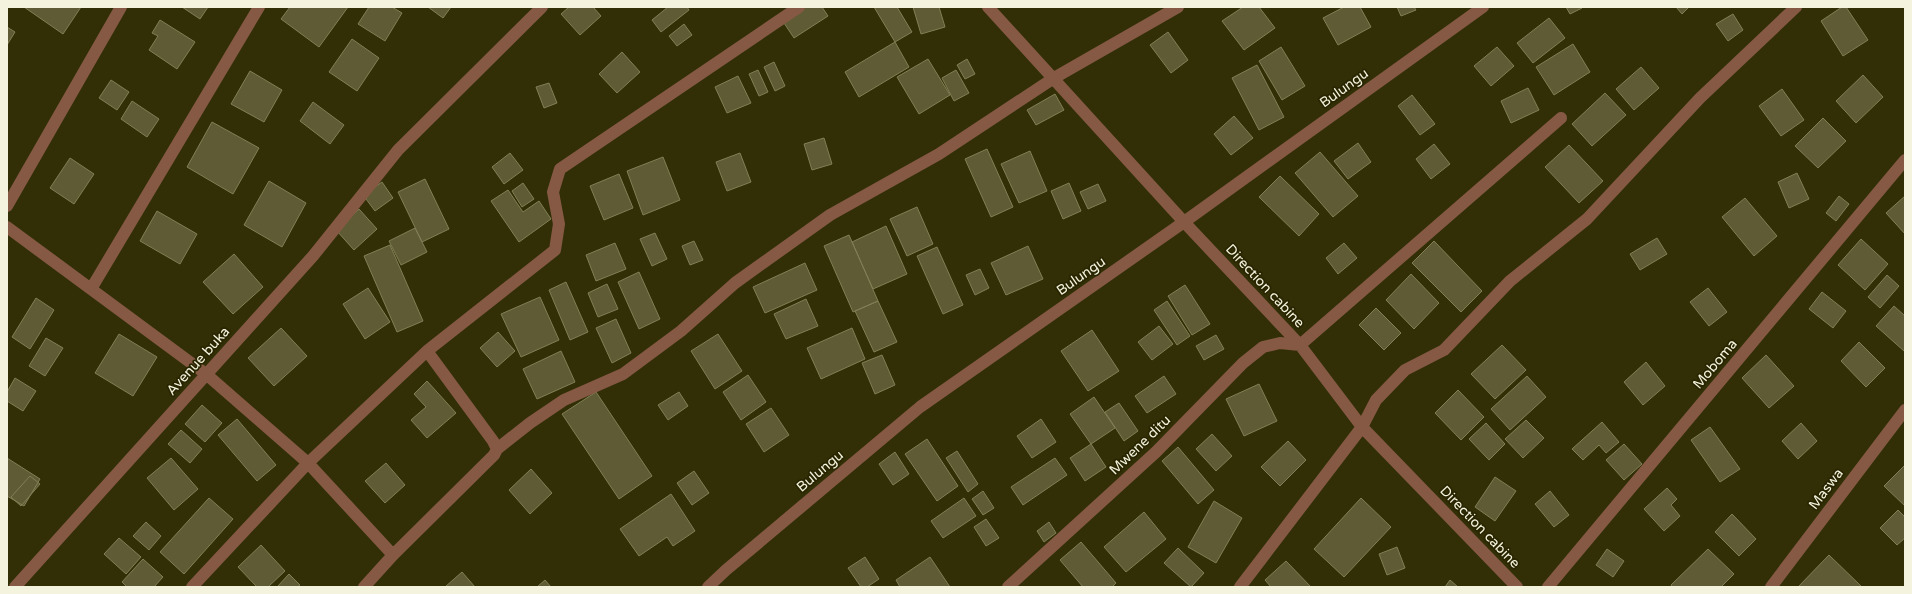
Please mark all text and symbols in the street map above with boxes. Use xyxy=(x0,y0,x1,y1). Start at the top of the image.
street label: Bulungu xyxy=(1316,65,1372,111)
street label: Direction cabine xyxy=(1222,241,1308,331)
street label: Bulungu xyxy=(1053,253,1109,299)
street label: Avenue buka xyxy=(163,323,233,399)
street label: Moboma xyxy=(1689,336,1741,392)
street label: Mwene ditu xyxy=(1106,412,1174,478)
street label: Bulungu xyxy=(793,446,847,496)
street label: Maswa xyxy=(1805,465,1847,513)
street label: Direction cabine xyxy=(1436,482,1524,572)

